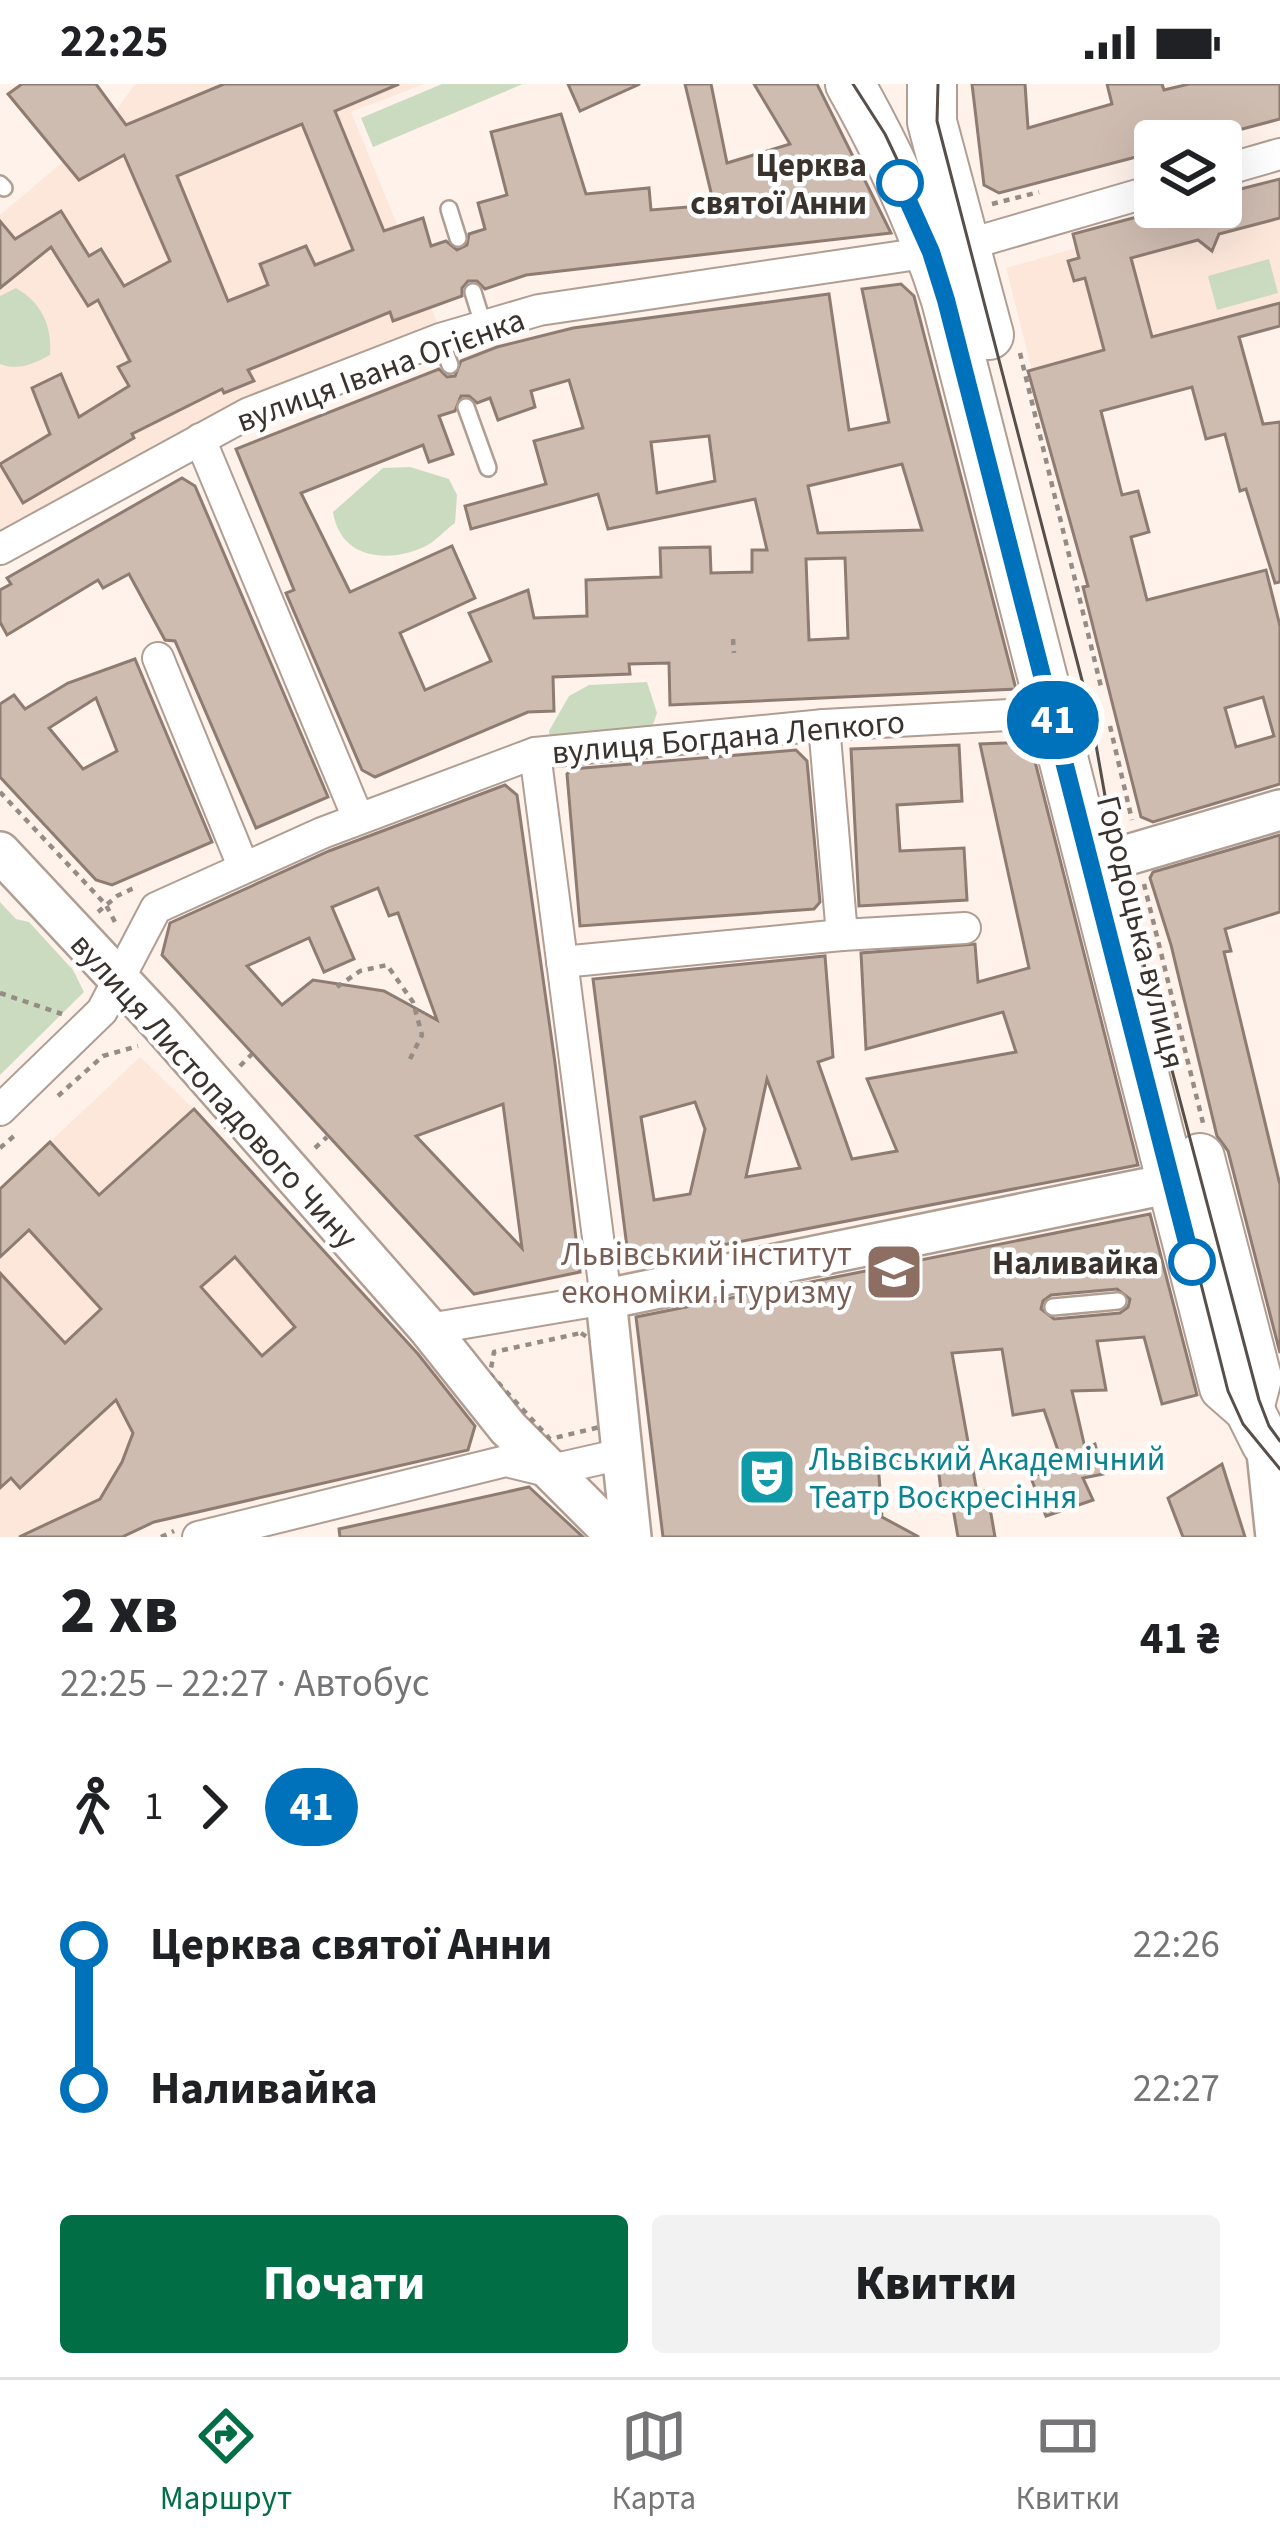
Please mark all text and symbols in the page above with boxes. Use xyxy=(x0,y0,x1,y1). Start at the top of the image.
text: 22:25 xyxy=(60,10,169,74)
map controls xyxy=(1134,120,1242,228)
button: layers xyxy=(1134,120,1242,228)
place label: Церква святої Анни xyxy=(690,142,867,227)
marker: Церква святої Анни xyxy=(878,161,922,205)
street label: вулиця Івана Огієнка xyxy=(230,296,531,444)
line badge: 41 xyxy=(999,681,1107,759)
text: 41 xyxy=(1031,690,1075,750)
street label: вулиця Богдана Лепкого xyxy=(550,699,907,776)
street label: Городоцька вулиця xyxy=(1084,791,1197,1074)
street label: вулиця Листопадового Чину xyxy=(59,923,369,1260)
place label: Львівський інститут економіки і туризму xyxy=(561,1231,853,1316)
place label: Наливайка xyxy=(992,1240,1159,1287)
marker: Наливайка xyxy=(1170,1240,1214,1284)
school or university icon: Львівський інститут економіки і туризму xyxy=(863,1241,925,1303)
place label: Львівський Академічний Театр Воскресіння xyxy=(809,1436,1165,1521)
theatre icon: Львівський Академічний Театр Воскресіння xyxy=(736,1446,798,1508)
text: 2 хв xyxy=(60,1564,178,1658)
text: 41 ₴ xyxy=(1140,1607,1220,1671)
text: 22:25 – 22:27 · Автобус xyxy=(60,1656,430,1712)
icon: walk xyxy=(60,1774,126,1840)
icon: forward xyxy=(181,1774,247,1840)
text: 41 xyxy=(289,1777,334,1837)
text: 1 xyxy=(144,1779,163,1835)
text: Церква святої Анни xyxy=(150,1913,552,1977)
text: 22:26 xyxy=(1133,1917,1220,1973)
text: Наливайка xyxy=(150,2057,378,2121)
text: 22:27 xyxy=(1133,2061,1220,2117)
button: Почати xyxy=(60,2215,628,2353)
button: Квитки xyxy=(652,2215,1220,2353)
tab: Маршрут xyxy=(160,2403,292,2522)
tab: Карта xyxy=(612,2403,696,2522)
tab: Квитки xyxy=(1016,2403,1120,2522)

